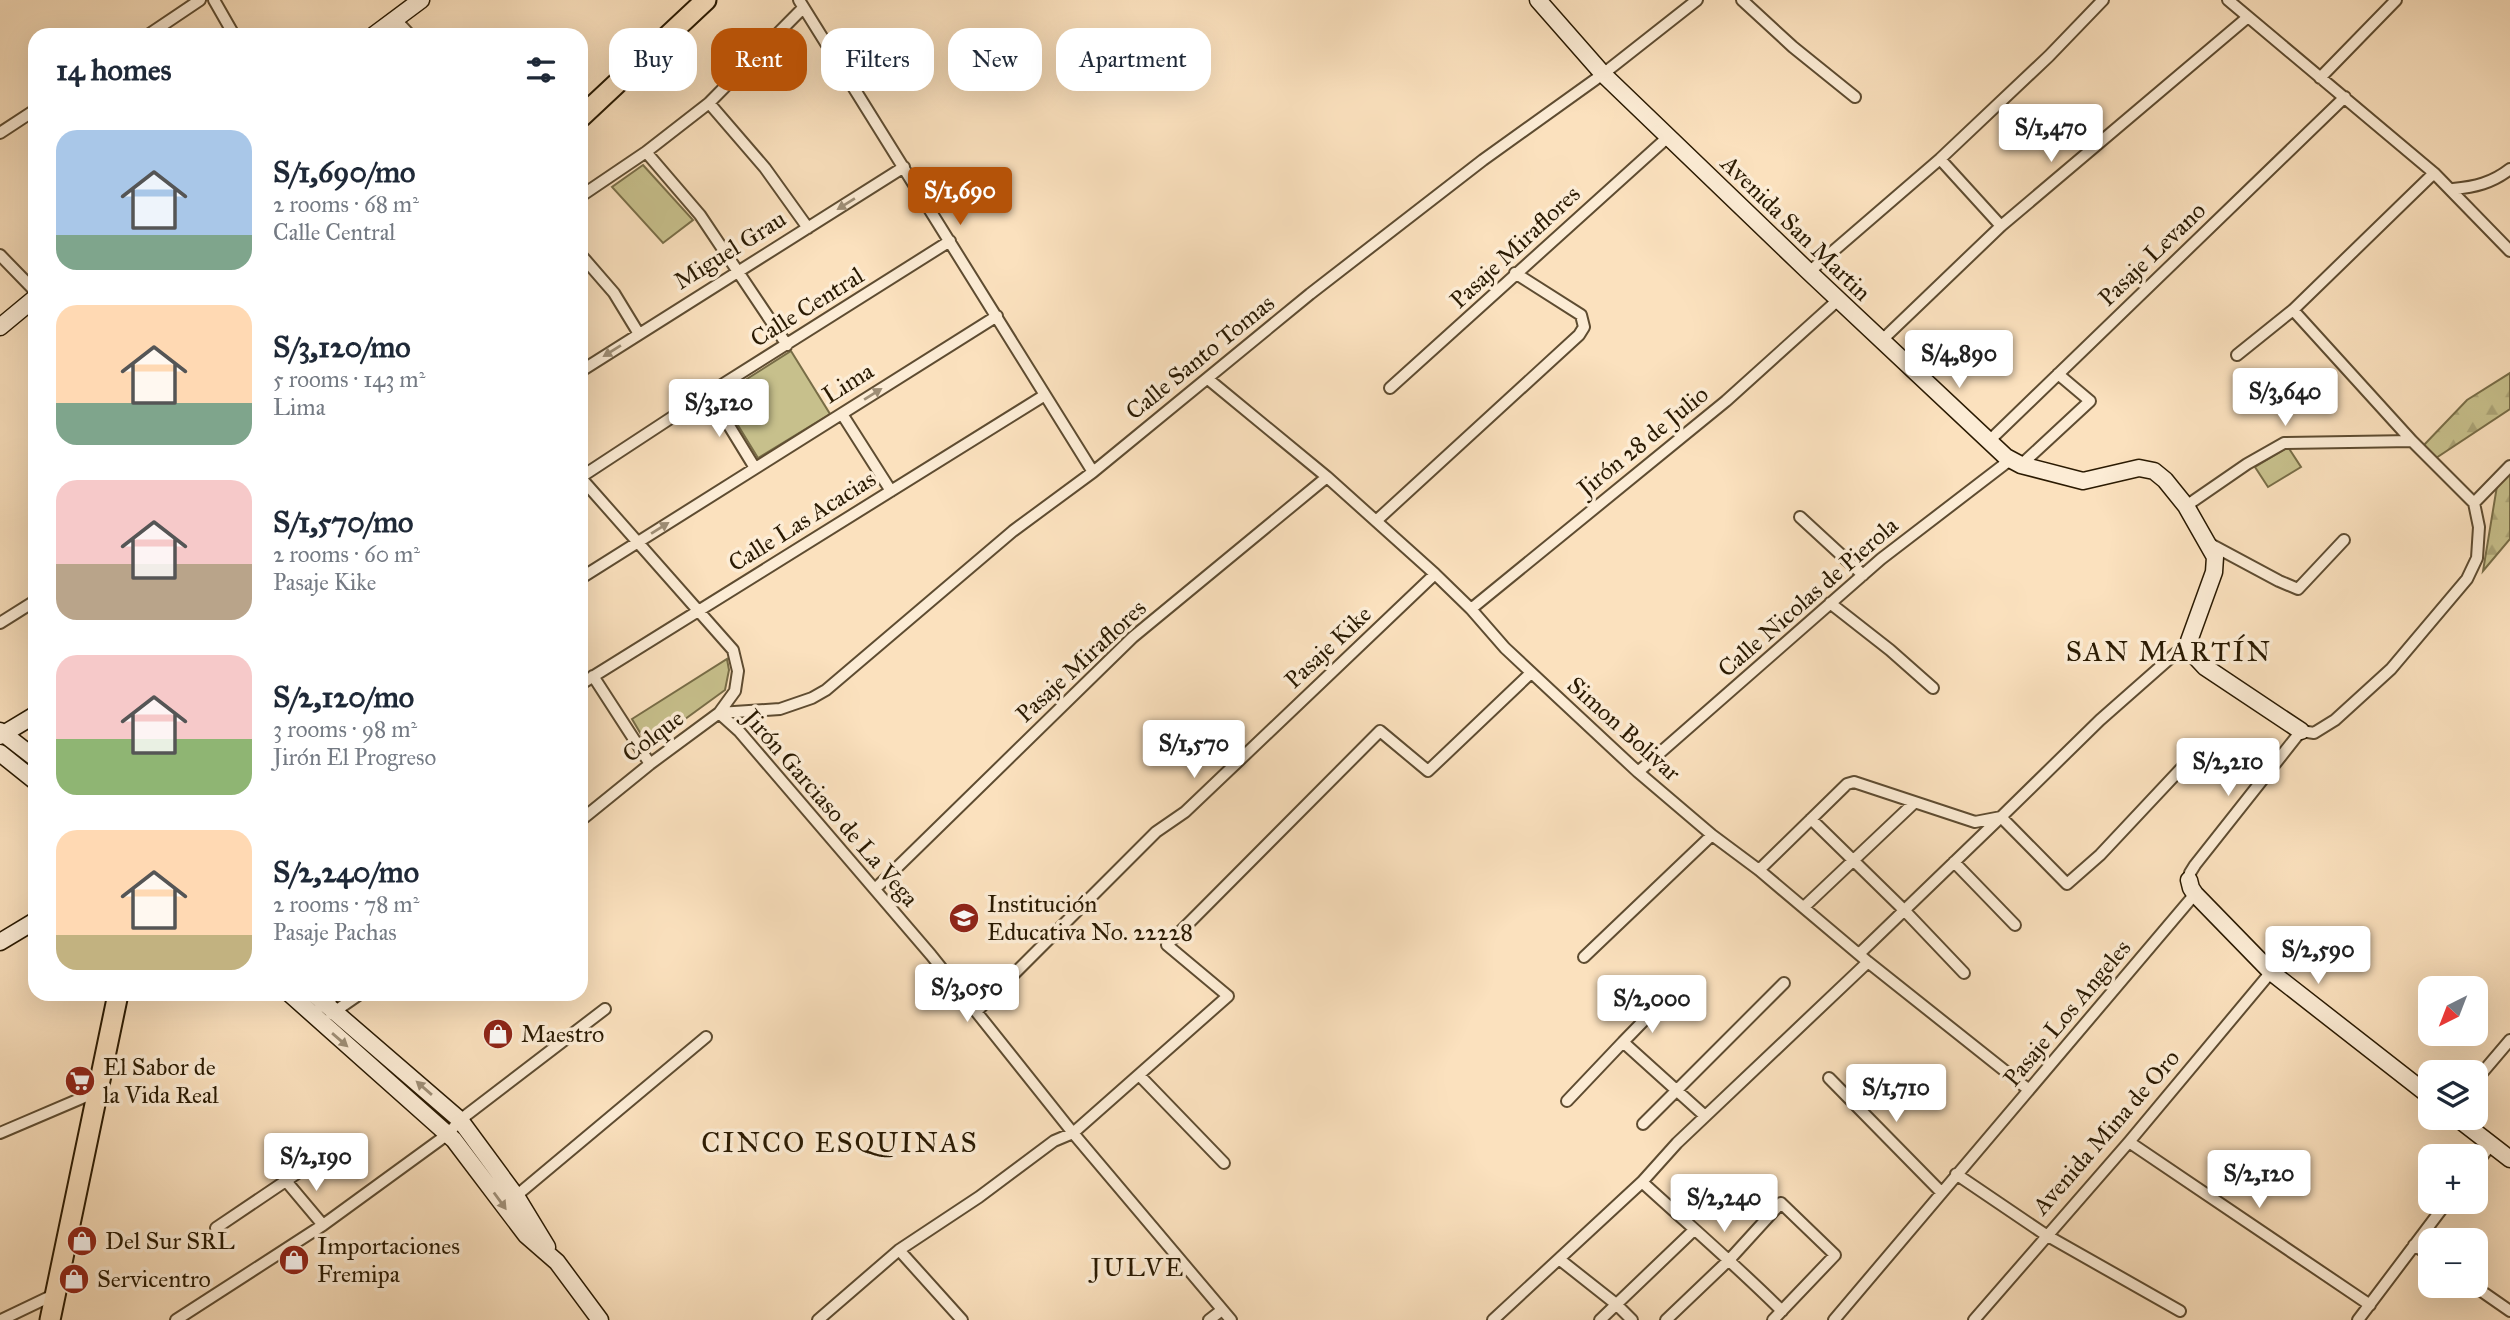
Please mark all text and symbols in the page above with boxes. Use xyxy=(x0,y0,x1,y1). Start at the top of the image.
chip: Buy xyxy=(609,28,697,91)
chip: Rent xyxy=(711,28,807,91)
chip: Filters xyxy=(821,28,934,91)
chip: New xyxy=(948,28,1042,91)
chip: Apartment xyxy=(1056,28,1211,91)
icon: filters xyxy=(522,51,560,89)
text: 14 homes xyxy=(56,52,171,88)
pin: S/1,470 xyxy=(1986,104,2116,164)
text: S/1,470 xyxy=(2015,113,2087,141)
street label: Avenida San Martin xyxy=(1714,148,1877,307)
text: S/1,690/mo xyxy=(273,154,415,190)
icon: home xyxy=(112,158,196,242)
pin: S/1,690 xyxy=(895,168,1025,227)
text: S/1,690 xyxy=(924,176,996,204)
street label: Pasaje Miraflores xyxy=(1444,179,1586,315)
text: 2 rooms · 68 m² xyxy=(273,190,419,218)
street label: Pasaje Levano xyxy=(2092,195,2212,313)
one-way arrow xyxy=(837,197,856,210)
street label: Miguel Grau xyxy=(668,204,792,296)
text: Calle Central xyxy=(273,218,396,246)
street label: Calle Central xyxy=(745,260,870,354)
street label: Calle Santo Tomas xyxy=(1119,288,1281,426)
text: S/3,120/mo xyxy=(273,329,411,365)
pin: S/4,890 xyxy=(1894,330,2024,390)
icon: home xyxy=(112,333,196,417)
text: S/4,890 xyxy=(1921,339,1997,367)
one-way arrow xyxy=(603,345,622,358)
street label: Lima xyxy=(817,355,880,410)
text: 5 rooms · 143 m² xyxy=(273,365,425,393)
pin: S/3,640 xyxy=(2220,368,2350,428)
text: S/3,640 xyxy=(2249,377,2321,405)
street label: Jirón 28 de Julio xyxy=(1569,379,1715,505)
pin: S/3,120 xyxy=(654,380,784,439)
text: S/3,120 xyxy=(685,388,753,416)
one-way arrow xyxy=(863,388,882,401)
text: Lima xyxy=(273,393,325,421)
street label: Calle Las Acacias xyxy=(723,464,881,578)
text: S/1,570/mo xyxy=(273,504,413,540)
icon: home xyxy=(112,508,196,592)
street label: Calle Nicolas de Pierola xyxy=(1712,510,1905,684)
one-way arrow xyxy=(650,522,669,535)
text: 2 rooms · 60 m² xyxy=(273,540,420,568)
text: Pasaje Kike xyxy=(273,568,376,596)
street label: Pasaje Miraflores xyxy=(1010,593,1152,729)
street label: Pasaje Kike xyxy=(1278,599,1378,695)
district label: SAN MARTÍN xyxy=(2066,634,2272,669)
street label: Simon Bolivar xyxy=(1561,670,1687,788)
text: S/2,120/mo xyxy=(273,679,414,715)
icon: home xyxy=(112,683,196,767)
street label: Jirón Garciaso de La Vega xyxy=(735,701,925,914)
street label: Colque xyxy=(616,703,690,769)
text: 3 rooms · 98 m² xyxy=(273,715,417,743)
pin: S/1,570 xyxy=(1129,720,1259,780)
text: S/1,570 xyxy=(1159,729,1229,757)
pin: S/2,210 xyxy=(2163,738,2293,798)
text: Jirón El Progreso xyxy=(273,743,436,771)
text: S/2,210 xyxy=(2193,747,2263,775)
text: S/2,240/mo xyxy=(273,854,419,890)
icon: home xyxy=(112,858,196,942)
place label: Institución Educativa No. 22228 xyxy=(987,889,1193,947)
text: 2 rooms · 78 m² xyxy=(273,890,419,918)
school or university icon: Institución Educativa No. 22228 xyxy=(947,901,981,935)
text: Pasaje Pachas xyxy=(273,918,397,946)
pin: S/2,590 xyxy=(2253,926,2383,986)
street label: Pasaje Los Angeles xyxy=(1997,933,2137,1093)
text: S/2,590 xyxy=(2281,935,2355,963)
pin: S/3,050 xyxy=(902,964,1032,1024)
text: S/3,050 xyxy=(931,973,1003,1001)
pin: S/2,000 xyxy=(1587,976,1717,1035)
north arrow xyxy=(2418,976,2488,1046)
map controls xyxy=(2418,976,2488,1298)
text: S/2,000 xyxy=(1613,984,1691,1012)
shop icon: Maestro xyxy=(481,1017,515,1051)
place label: Maestro xyxy=(521,1019,604,1049)
one-way arrow xyxy=(332,1032,349,1047)
street label: Avenida Mina de Oro xyxy=(2025,1043,2186,1222)
place label: El Sabor de la Vida Real xyxy=(103,1052,219,1110)
button: layers xyxy=(2418,1060,2488,1130)
supermarket icon: El Sabor de la Vida Real xyxy=(63,1064,97,1098)
pin: S/1,710 xyxy=(1831,1064,1961,1124)
text: S/1,710 xyxy=(1862,1073,1930,1101)
one-way arrow xyxy=(415,1080,433,1096)
district label: CINCO ESQUINAS xyxy=(701,1125,979,1160)
pin: S/2,190 xyxy=(251,1134,381,1193)
text: S/2,190 xyxy=(280,1142,352,1170)
button: + xyxy=(2418,1144,2488,1214)
pin: S/2,120 xyxy=(2194,1150,2324,1210)
text: S/2,120 xyxy=(2224,1159,2295,1187)
pin: S/2,240 xyxy=(1659,1174,1789,1234)
text: S/2,240 xyxy=(1687,1183,1761,1211)
one-way arrow xyxy=(493,1191,508,1209)
shop icon: Del Sur SRL xyxy=(65,1224,99,1258)
place label: Del Sur SRL xyxy=(105,1226,235,1256)
button: − xyxy=(2418,1228,2488,1298)
place label: Importaciones Fremipa xyxy=(317,1231,460,1289)
shop icon: Importaciones Fremipa xyxy=(277,1243,311,1277)
district label: JULVE xyxy=(1088,1251,1185,1283)
shop icon: Servicentro xyxy=(57,1262,91,1296)
place label: Servicentro xyxy=(97,1264,211,1294)

